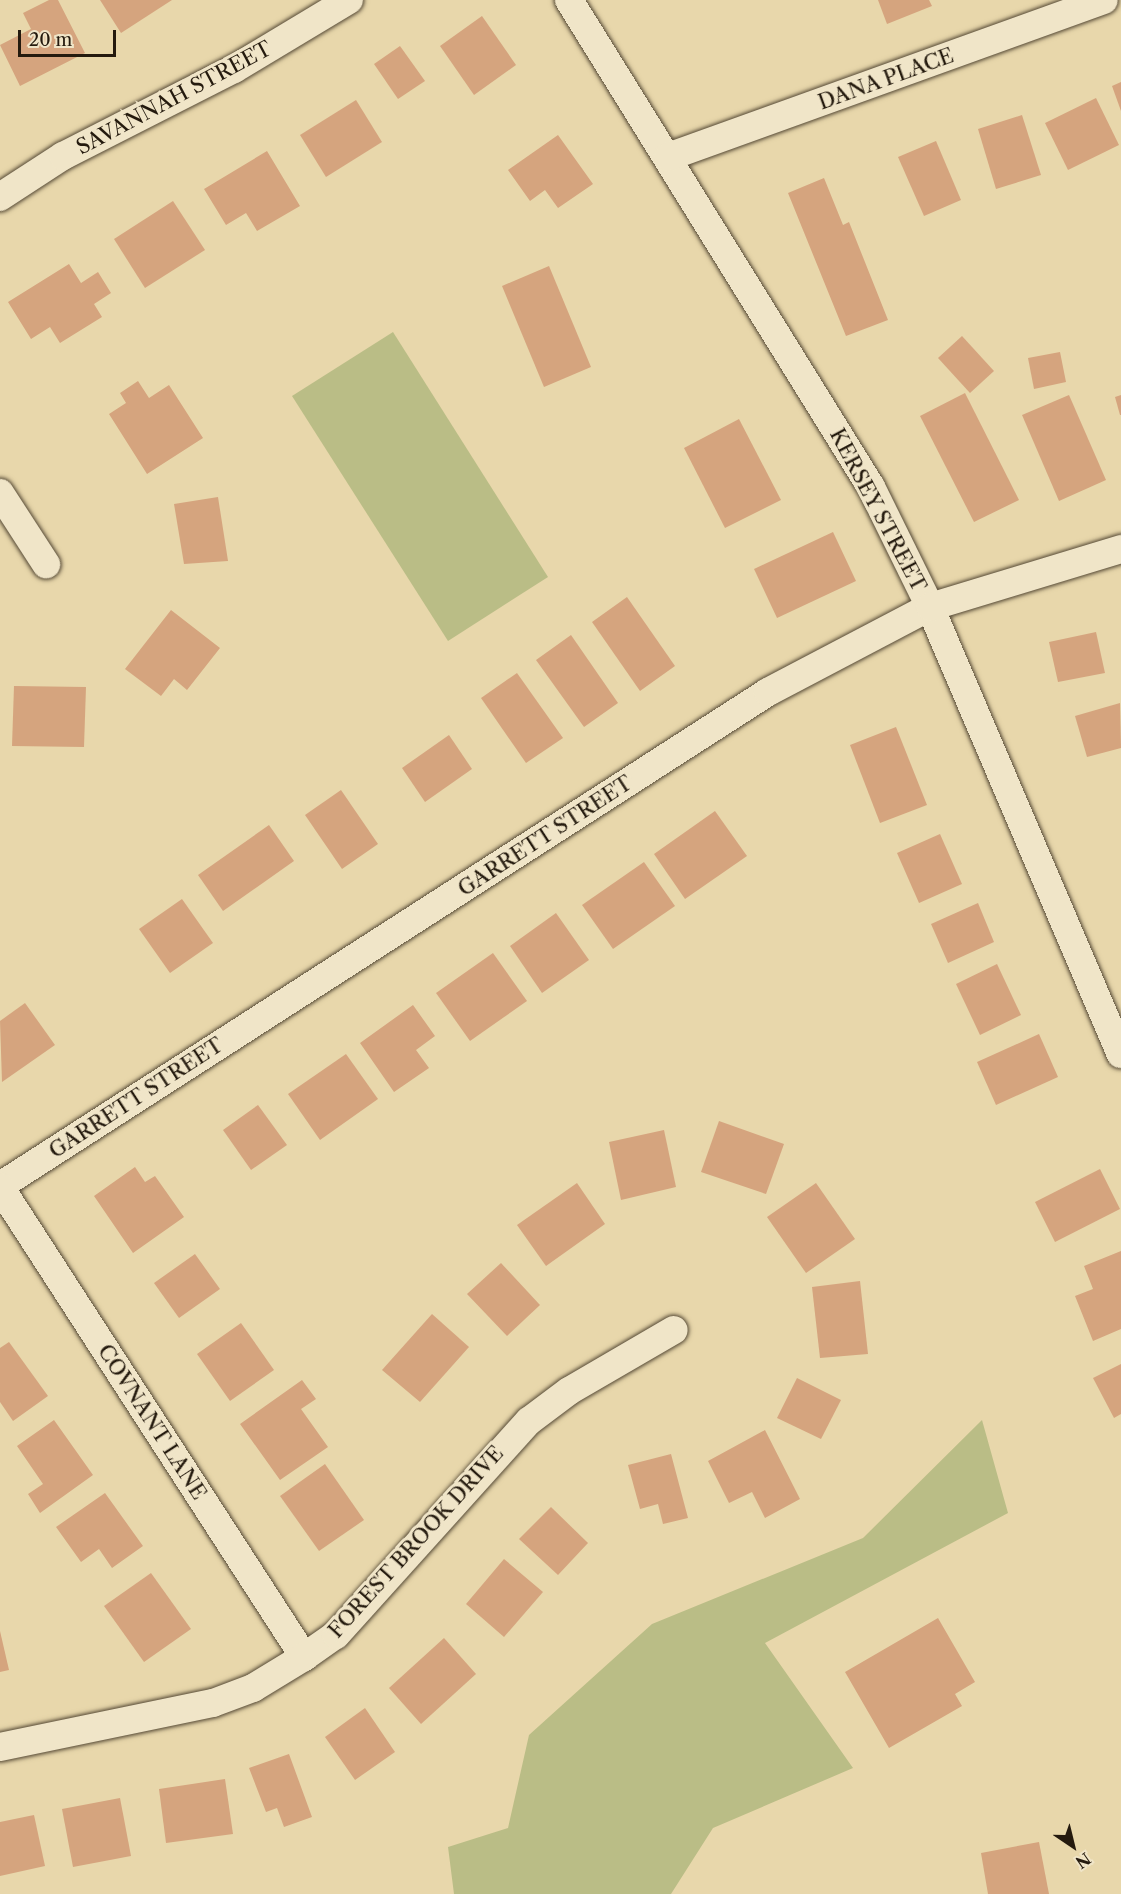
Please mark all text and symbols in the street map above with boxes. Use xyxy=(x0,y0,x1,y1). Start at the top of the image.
scale bar xyxy=(21,18,118,56)
text: 20 m xyxy=(29,29,72,51)
street label: SAVANNAH STREET xyxy=(72,36,276,160)
street label: DANA PLACE xyxy=(814,43,958,115)
street label: KERSEY STREET xyxy=(824,424,932,596)
street label: GARRETT STREET xyxy=(453,770,637,902)
street label: GARRETT STREET xyxy=(44,1032,228,1164)
street label: COVNANT LANE xyxy=(92,1339,212,1505)
street label: FOREST BROOK DRIVE xyxy=(323,1440,509,1644)
north arrow xyxy=(1043,1816,1103,1876)
text: N xyxy=(1072,1849,1095,1873)

